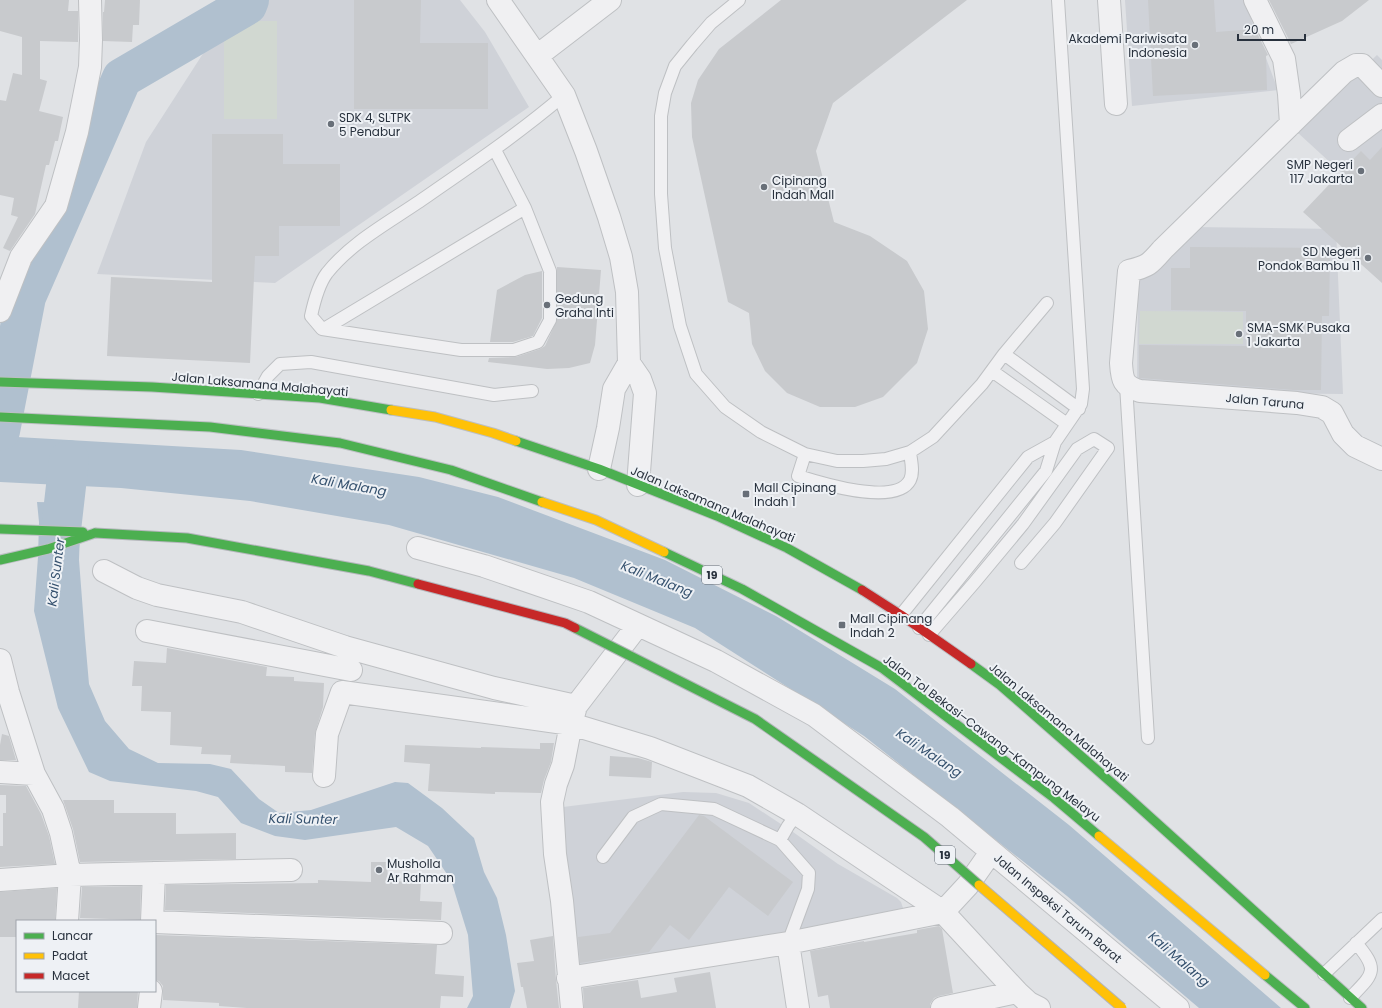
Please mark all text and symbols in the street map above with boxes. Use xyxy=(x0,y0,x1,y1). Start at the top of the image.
scale bar xyxy=(1238,16,1305,42)
text: 20 m xyxy=(1244,21,1274,38)
place label: Akademi Pariwisata Indonesia xyxy=(1068,30,1187,61)
marker: Akademi Pariwisata Indonesia xyxy=(1190,40,1200,50)
place label: SDK 4, SLTPK 5 Penabur xyxy=(339,109,411,140)
marker: SDK 4, SLTPK 5 Penabur xyxy=(326,119,336,129)
place label: SMP Negeri 117 Jakarta xyxy=(1287,156,1353,187)
marker: SMP Negeri 117 Jakarta xyxy=(1356,166,1366,176)
place label: Cipinang Indah Mall xyxy=(772,172,834,203)
marker: Cipinang Indah Mall xyxy=(759,182,769,192)
place label: SD Negeri Pondok Bambu 11 xyxy=(1258,243,1360,274)
marker: SD Negeri Pondok Bambu 11 xyxy=(1363,253,1373,263)
place label: Gedung Graha Inti xyxy=(555,290,614,321)
marker: Gedung Graha Inti xyxy=(542,300,552,310)
place label: SMA-SMK Pusaka 1 Jakarta xyxy=(1247,319,1350,350)
marker: SMA-SMK Pusaka 1 Jakarta xyxy=(1234,329,1244,339)
street label: Jalan Laksamana Malahayati xyxy=(171,368,349,400)
street label: Jalan Taruna xyxy=(1225,389,1305,413)
street label: Jalan Laksamana Malahayati xyxy=(628,462,798,546)
water label: Kali Malang xyxy=(310,469,388,501)
place label: Mall Cipinang Indah 1 xyxy=(754,479,836,510)
marker: Mall Cipinang Indah 1 xyxy=(741,489,751,499)
water label: Kali Sunter xyxy=(42,536,70,607)
water label: Kali Malang xyxy=(618,556,696,602)
road number: 19 xyxy=(702,566,722,584)
place label: Mall Cipinang Indah 2 xyxy=(850,610,932,641)
marker: Mall Cipinang Indah 2 xyxy=(837,620,847,630)
street label: Jalan Tol Bekasi–Cawang–Kampung Melayu xyxy=(880,651,1104,825)
street label: Jalan Laksamana Malahayati xyxy=(986,659,1132,786)
water label: Kali Malang xyxy=(892,724,966,782)
water label: Kali Sunter xyxy=(268,809,339,829)
road number: 19 xyxy=(935,846,955,864)
street label: Jalan Inspeksi Tarum Barat xyxy=(990,849,1126,967)
place label: Musholla Ar Rahman xyxy=(387,855,454,886)
marker: Musholla Ar Rahman xyxy=(374,865,384,875)
legend xyxy=(16,920,156,992)
text: Lancar xyxy=(52,927,93,944)
water label: Kali Malang xyxy=(1144,927,1214,991)
text: Padat xyxy=(52,947,88,964)
text: Macet xyxy=(52,967,90,984)

